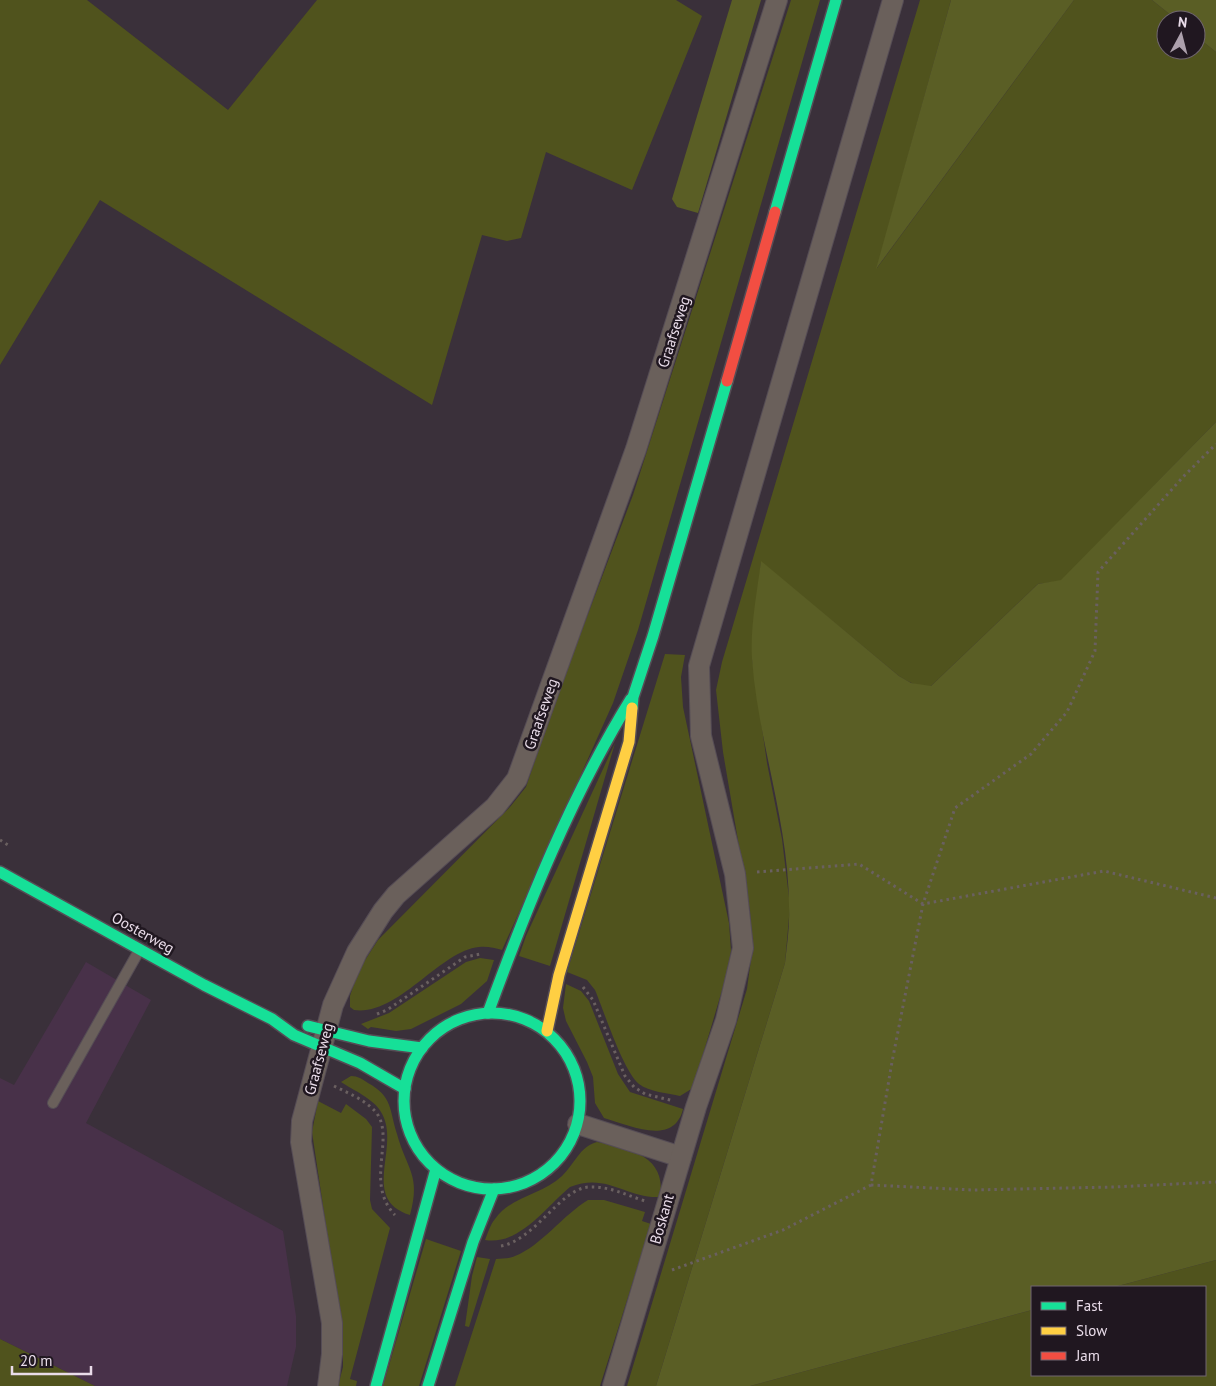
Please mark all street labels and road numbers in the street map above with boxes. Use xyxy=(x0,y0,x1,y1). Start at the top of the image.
street label: Graafseweg xyxy=(653,294,694,370)
street label: Graafseweg xyxy=(519,676,562,752)
street label: Oosterweg xyxy=(109,908,178,958)
street label: Graafseweg xyxy=(300,1021,337,1097)
street label: Boskant xyxy=(645,1192,678,1246)

